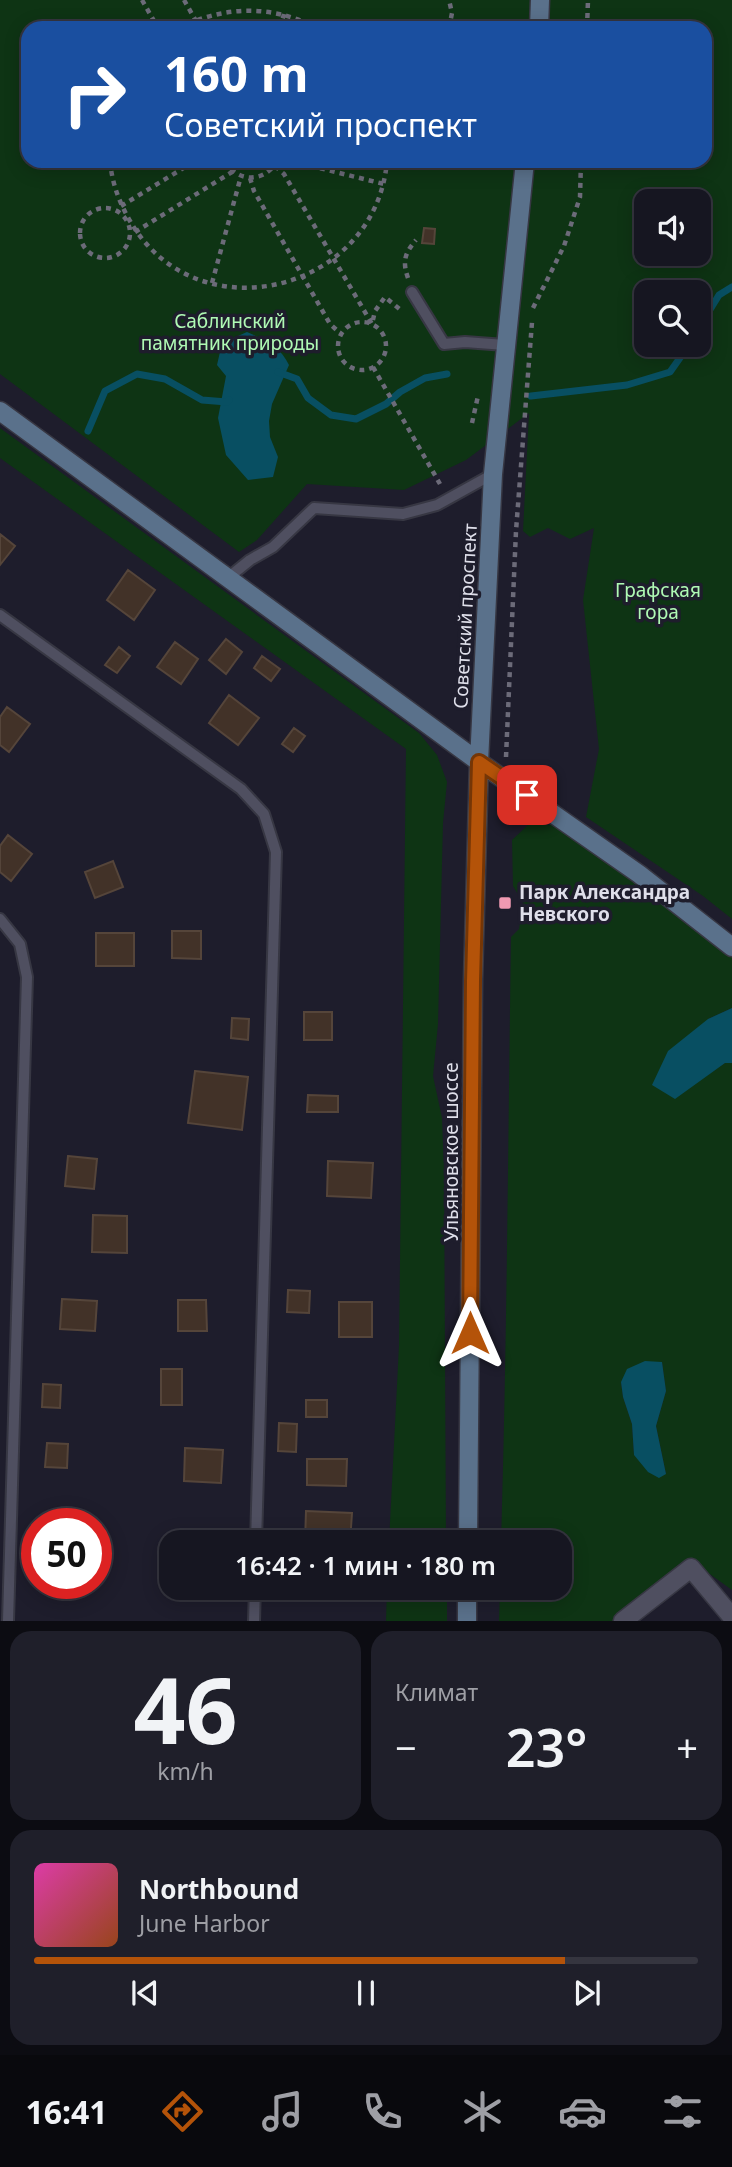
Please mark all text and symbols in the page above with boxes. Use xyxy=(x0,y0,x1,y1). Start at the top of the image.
text: 160 m xyxy=(164,40,309,106)
icon: right xyxy=(49,49,140,140)
text: Советский проспект xyxy=(164,103,477,146)
map controls xyxy=(634,189,711,357)
button: sound xyxy=(634,189,711,266)
button: search xyxy=(634,280,711,357)
park label: Саблинский памятник природы xyxy=(141,308,319,356)
street label: Советский проспект xyxy=(447,522,483,709)
park label: Графская гора xyxy=(615,577,701,625)
pin xyxy=(497,765,557,825)
icon: arrive xyxy=(508,776,546,814)
place label: Парк Александра Невского xyxy=(519,879,690,927)
marker: Парк Александра Невского xyxy=(497,895,513,911)
street label: Ульяновское шоссе xyxy=(438,1062,464,1242)
position arrow xyxy=(433,1296,507,1370)
speed limit sign: 50 xyxy=(21,1508,112,1599)
text: 16:42 · 1 мин · 180 m xyxy=(235,1547,496,1583)
text: 46 xyxy=(133,1647,238,1771)
text: Климат xyxy=(395,1676,478,1708)
text: 23° xyxy=(506,1711,587,1782)
text: − xyxy=(395,1721,417,1773)
text: + xyxy=(676,1721,698,1773)
text: km/h xyxy=(157,1755,214,1787)
text: Northbound xyxy=(139,1871,299,1907)
text: June Harbor xyxy=(139,1907,270,1939)
icon: previous xyxy=(126,1974,164,2012)
icon: pause xyxy=(347,1974,385,2012)
icon: next xyxy=(568,1974,606,2012)
icon: directions xyxy=(158,2087,207,2136)
icon: music xyxy=(258,2087,307,2136)
icon: phone xyxy=(358,2087,407,2136)
icon: climate xyxy=(458,2087,507,2136)
icon: car xyxy=(558,2087,607,2136)
icon: filters xyxy=(658,2087,707,2136)
text: 16:41 xyxy=(25,2090,108,2133)

